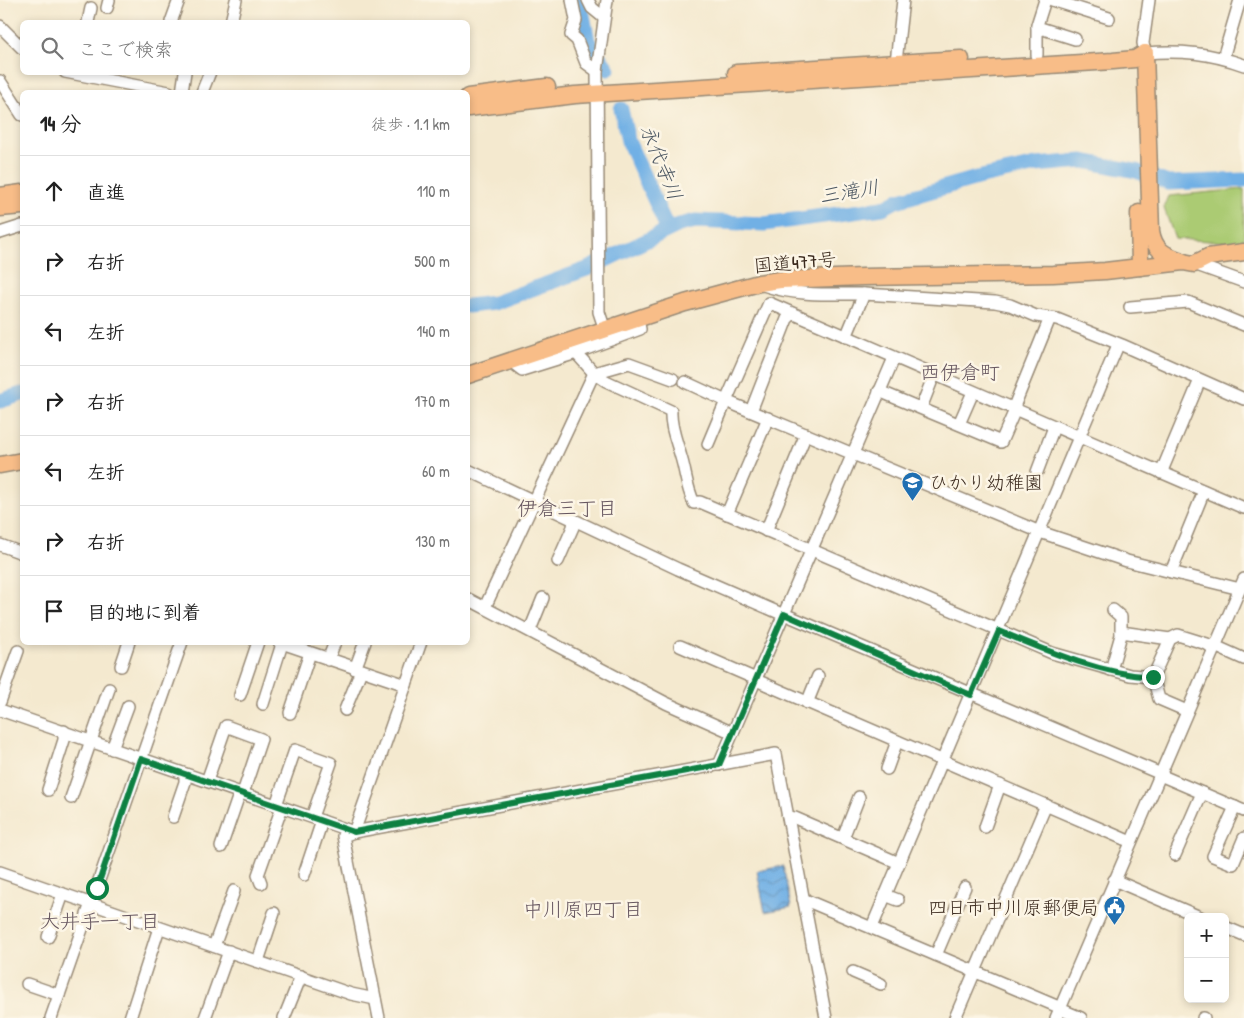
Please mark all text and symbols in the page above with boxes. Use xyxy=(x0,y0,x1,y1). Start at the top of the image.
search box xyxy=(20,20,470,75)
icon: search xyxy=(38,34,66,62)
text: ここで検索 xyxy=(78,36,173,62)
text: 14 分 xyxy=(40,109,81,138)
text: 徒歩 · 1.1 km xyxy=(371,113,450,135)
water label: 永代寺川 xyxy=(634,120,690,204)
water label: 三滝川 xyxy=(817,173,881,209)
icon: ahead xyxy=(40,177,68,205)
text: 直進 xyxy=(87,179,125,205)
text: 110 m xyxy=(417,180,450,202)
street label: 国道477号 xyxy=(753,245,837,279)
icon: right xyxy=(40,247,68,275)
text: 右折 xyxy=(87,249,125,275)
text: 500 m xyxy=(414,250,450,272)
icon: left xyxy=(40,317,68,345)
text: 左折 xyxy=(87,319,125,345)
text: 140 m xyxy=(416,320,450,342)
district label: 西伊倉町 xyxy=(920,358,1000,385)
icon: right xyxy=(40,387,68,415)
text: 右折 xyxy=(87,389,125,415)
text: 170 m xyxy=(415,390,450,412)
icon: left xyxy=(40,457,68,485)
text: 左折 xyxy=(87,459,125,485)
text: 60 m xyxy=(422,460,450,482)
place label: ひかり幼稚園 xyxy=(929,469,1043,495)
school or university icon: ひかり幼稚園 xyxy=(901,470,925,501)
district label: 伊倉三丁目 xyxy=(517,494,617,521)
icon: right xyxy=(40,527,68,555)
text: 右折 xyxy=(87,529,125,555)
text: 130 m xyxy=(415,530,450,552)
icon: arrive xyxy=(40,597,68,625)
text: 目的地に到着 xyxy=(87,599,201,625)
route end xyxy=(1142,666,1165,689)
route start xyxy=(86,877,109,900)
place label: 四日市中川原郵便局 xyxy=(928,894,1099,920)
district label: 中川原四丁目 xyxy=(523,895,643,922)
public building icon: 四日市中川原郵便局 xyxy=(1103,895,1127,926)
district label: 大井手一丁目 xyxy=(40,907,160,934)
map controls xyxy=(1184,913,1229,1003)
button: + xyxy=(1184,913,1229,958)
button: − xyxy=(1184,958,1229,1003)

